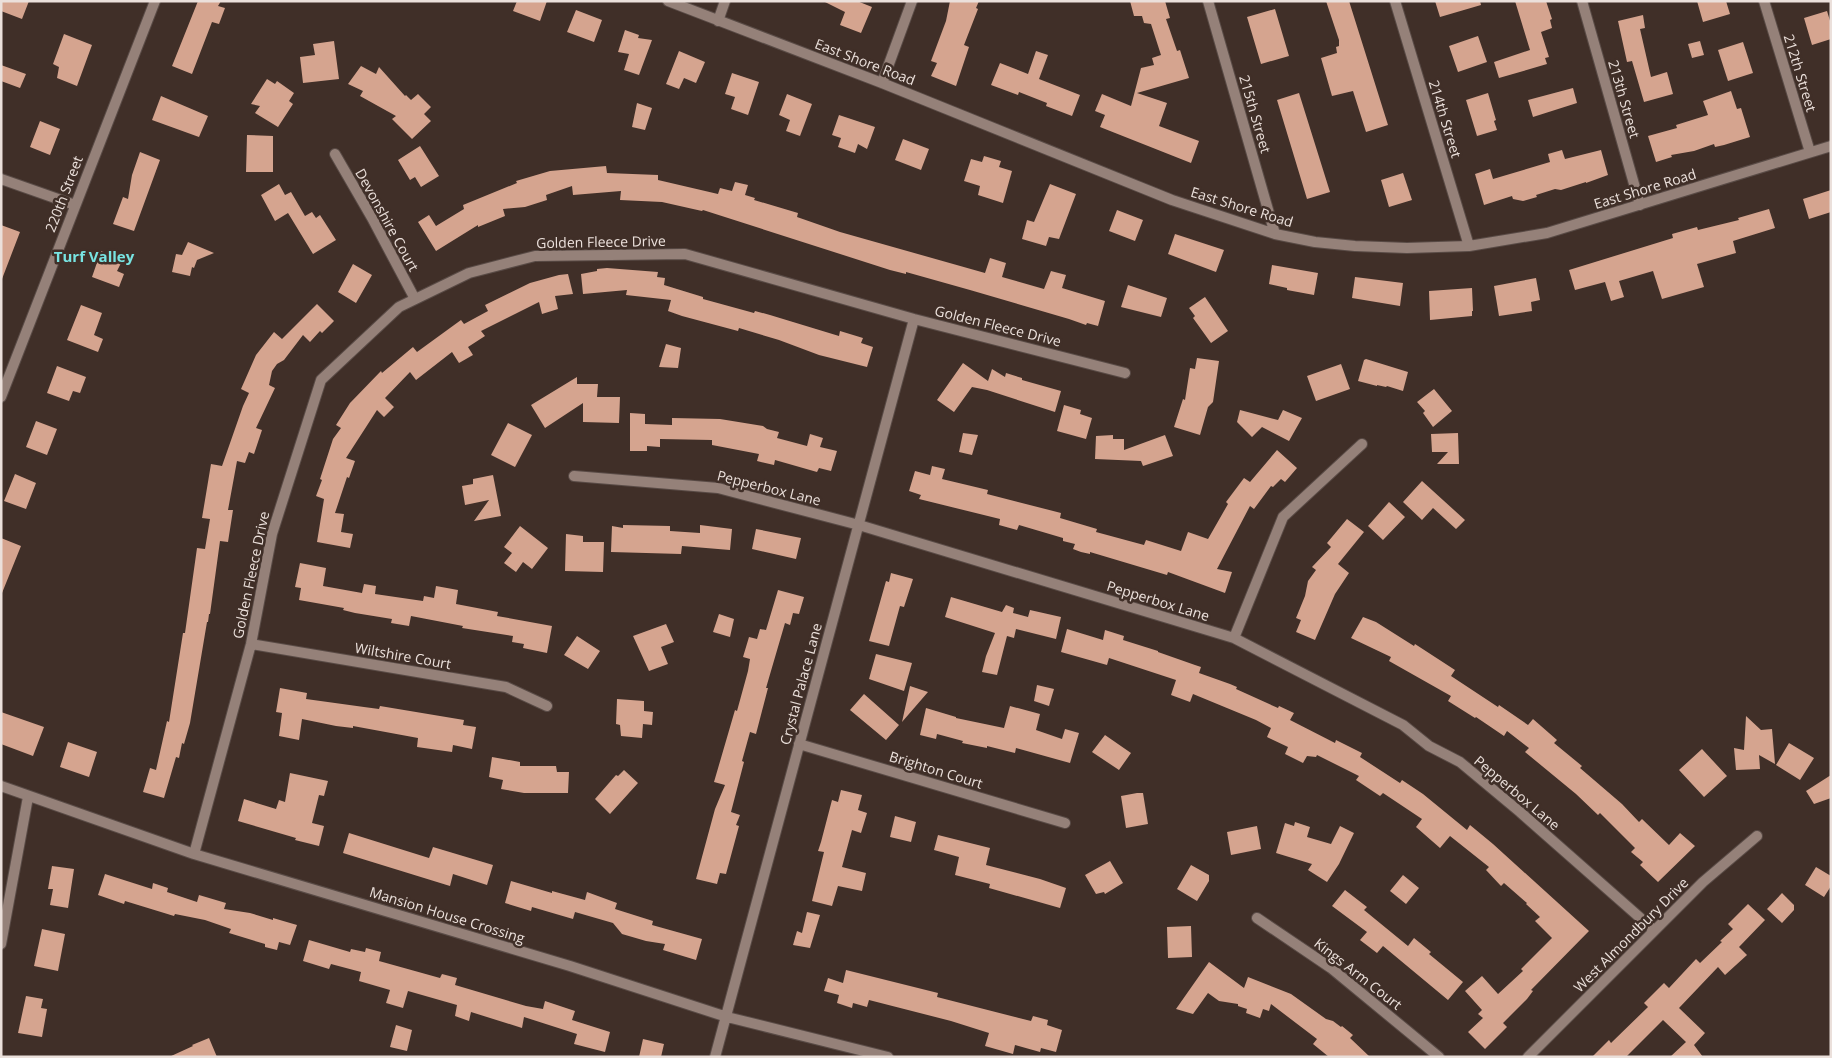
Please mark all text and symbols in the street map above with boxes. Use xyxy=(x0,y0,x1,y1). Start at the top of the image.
street label: 212th Street xyxy=(1780,32,1821,114)
street label: East Shore Road xyxy=(812,34,918,89)
street label: 213th Street xyxy=(1604,58,1645,140)
street label: 215th Street xyxy=(1235,73,1276,155)
street label: 214th Street xyxy=(1425,78,1466,160)
street label: 220th Street xyxy=(40,153,87,235)
street label: East Shore Road xyxy=(1591,164,1698,213)
street label: Devonshire Court xyxy=(351,165,424,274)
street label: East Shore Road xyxy=(1189,182,1296,231)
street label: Golden Fleece Drive xyxy=(536,231,666,252)
district label: Turf Valley xyxy=(54,246,135,266)
street label: Golden Fleece Drive xyxy=(933,301,1063,350)
street label: Pepperbox Lane xyxy=(715,465,823,510)
street label: Golden Fleece Drive xyxy=(228,509,273,640)
street label: Pepperbox Lane xyxy=(1104,576,1212,625)
street label: Crystal Palace Lane xyxy=(775,621,826,747)
street label: Wiltshire Court xyxy=(353,638,453,673)
street label: Brighton Court xyxy=(887,746,985,793)
street label: Pepperbox Lane xyxy=(1470,751,1564,834)
street label: West Almondbury Drive xyxy=(1569,873,1692,996)
street label: Mansion House Crossing xyxy=(367,882,527,947)
street label: Kings Arm Court xyxy=(1311,933,1406,1014)

